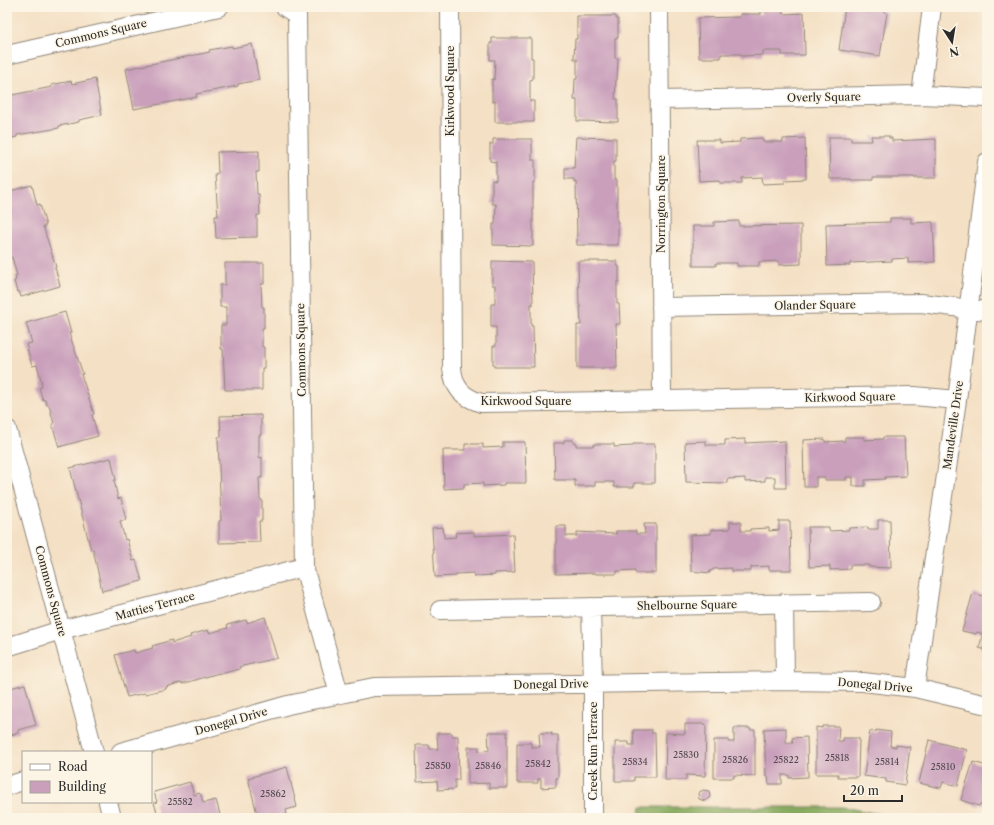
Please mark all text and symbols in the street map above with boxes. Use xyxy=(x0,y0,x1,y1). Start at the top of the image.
street label: Commons Square xyxy=(54,16,148,50)
north arrow xyxy=(932,22,972,62)
text: N xyxy=(948,44,960,60)
street label: Kirkwood Square xyxy=(443,45,457,137)
street label: Overly Square xyxy=(787,89,861,105)
street label: Norrington Square xyxy=(654,155,668,253)
street label: Olander Square xyxy=(774,297,856,313)
street label: Commons Square xyxy=(293,303,309,397)
street label: Mandeville Drive xyxy=(940,380,966,470)
street label: Kirkwood Square xyxy=(804,389,896,405)
street label: Kirkwood Square xyxy=(480,394,572,408)
street label: Commons Square xyxy=(32,544,70,638)
street label: Matties Terrace xyxy=(114,589,196,623)
street label: Shelbourne Square xyxy=(637,597,737,613)
street label: Donegal Drive xyxy=(837,675,913,695)
street label: Donegal Drive xyxy=(513,676,589,692)
street label: Creek Run Terrace xyxy=(586,702,600,801)
street label: Donegal Drive xyxy=(193,704,269,738)
house number: 25830 xyxy=(673,749,699,760)
legend xyxy=(22,751,152,803)
house number: 25818 xyxy=(825,752,849,763)
house number: 25826 xyxy=(722,754,748,765)
house number: 25822 xyxy=(773,754,799,765)
house number: 25834 xyxy=(622,756,648,767)
house number: 25814 xyxy=(875,756,899,767)
house number: 25842 xyxy=(525,758,551,769)
text: Road xyxy=(58,759,88,774)
house number: 25850 xyxy=(425,760,451,771)
house number: 25846 xyxy=(475,760,501,771)
house number: 25810 xyxy=(931,761,956,772)
scale bar xyxy=(844,777,902,803)
text: Building xyxy=(58,779,106,794)
text: 20 m xyxy=(850,783,879,798)
house number: 25862 xyxy=(260,788,286,799)
house number: 25582 xyxy=(167,796,193,807)

